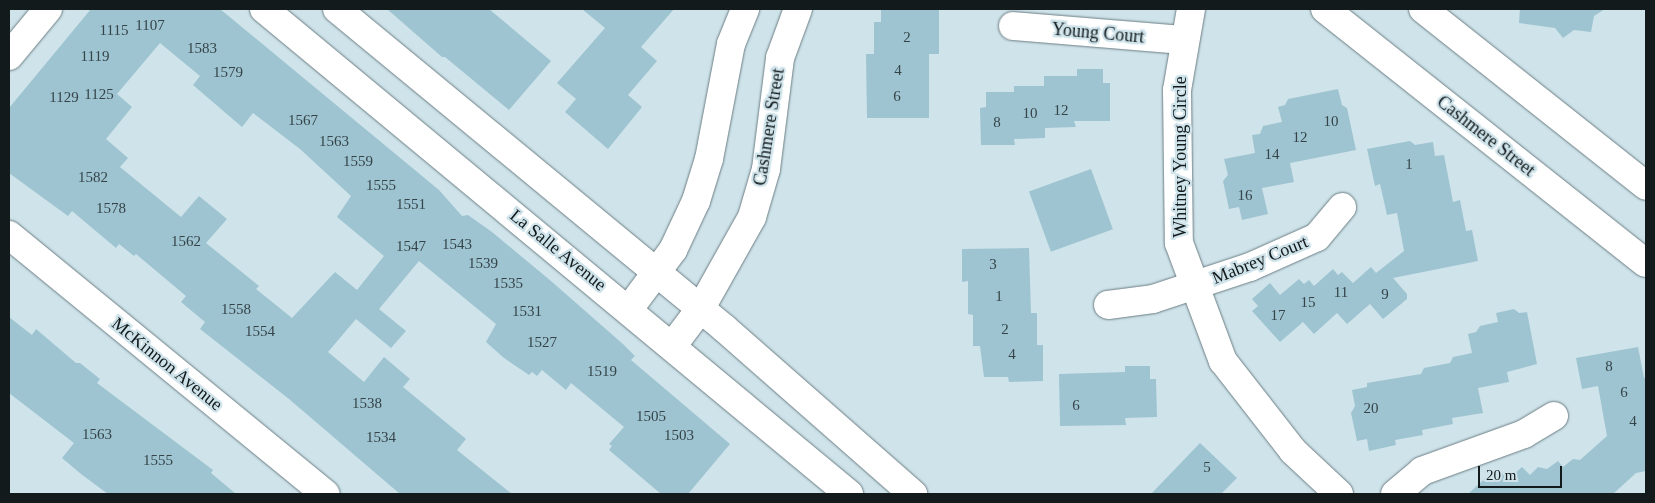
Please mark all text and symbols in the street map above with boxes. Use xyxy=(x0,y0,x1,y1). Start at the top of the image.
house number: 1107 xyxy=(135,17,165,35)
street label: Young Court xyxy=(1051,18,1145,48)
house number: 1115 xyxy=(100,22,128,40)
house number: 2 xyxy=(903,29,911,47)
house number: 1583 xyxy=(187,40,217,58)
house number: 1119 xyxy=(81,48,109,66)
house number: 4 xyxy=(894,62,902,80)
house number: 1579 xyxy=(213,64,243,82)
street label: Cashmere Street xyxy=(749,67,789,187)
street label: Whitney Young Circle xyxy=(1169,76,1191,238)
house number: 1125 xyxy=(84,86,114,104)
house number: 6 xyxy=(893,88,901,106)
house number: 1129 xyxy=(49,89,79,107)
street label: Cashmere Street xyxy=(1433,91,1539,181)
house number: 12 xyxy=(1054,102,1068,120)
house number: 10 xyxy=(1022,105,1038,123)
house number: 1567 xyxy=(288,112,318,130)
house number: 10 xyxy=(1324,113,1338,131)
house number: 8 xyxy=(993,114,1001,132)
house number: 12 xyxy=(1292,129,1308,147)
house number: 1563 xyxy=(319,133,349,151)
house number: 14 xyxy=(1264,146,1280,164)
house number: 1559 xyxy=(343,153,373,171)
house number: 1 xyxy=(1405,156,1413,174)
house number: 1582 xyxy=(78,169,108,187)
house number: 1555 xyxy=(366,177,396,195)
house number: 16 xyxy=(1238,187,1252,205)
house number: 1551 xyxy=(396,196,426,214)
house number: 1578 xyxy=(96,200,126,218)
street label: La Salle Avenue xyxy=(505,204,611,296)
street label: Mabrey Court xyxy=(1209,231,1311,289)
house number: 1562 xyxy=(171,233,201,251)
house number: 1543 xyxy=(442,236,472,254)
house number: 1547 xyxy=(396,238,426,256)
house number: 1539 xyxy=(468,255,498,273)
house number: 3 xyxy=(989,256,997,274)
house number: 1535 xyxy=(493,275,523,293)
house number: 11 xyxy=(1334,284,1348,302)
house number: 9 xyxy=(1381,286,1389,304)
house number: 1 xyxy=(995,288,1003,306)
house number: 15 xyxy=(1300,294,1316,312)
house number: 1558 xyxy=(221,301,251,319)
house number: 1531 xyxy=(512,303,542,321)
house number: 17 xyxy=(1270,307,1286,325)
street label: McKinnon Avenue xyxy=(107,312,227,416)
house number: 2 xyxy=(1001,321,1009,339)
house number: 1554 xyxy=(245,323,275,341)
house number: 1527 xyxy=(527,334,557,352)
house number: 4 xyxy=(1008,346,1016,364)
house number: 8 xyxy=(1605,358,1613,376)
house number: 1519 xyxy=(587,363,617,381)
house number: 6 xyxy=(1620,384,1628,402)
house number: 1538 xyxy=(352,395,382,413)
house number: 6 xyxy=(1072,397,1080,415)
house number: 20 xyxy=(1364,400,1378,418)
house number: 1505 xyxy=(636,408,666,426)
house number: 4 xyxy=(1629,413,1637,431)
house number: 1563 xyxy=(82,426,112,444)
house number: 1503 xyxy=(664,427,694,445)
house number: 1534 xyxy=(366,429,396,447)
house number: 1555 xyxy=(143,452,173,470)
scale bar xyxy=(1480,456,1564,488)
house number: 5 xyxy=(1203,459,1211,477)
text: 20 m xyxy=(1486,467,1516,483)

